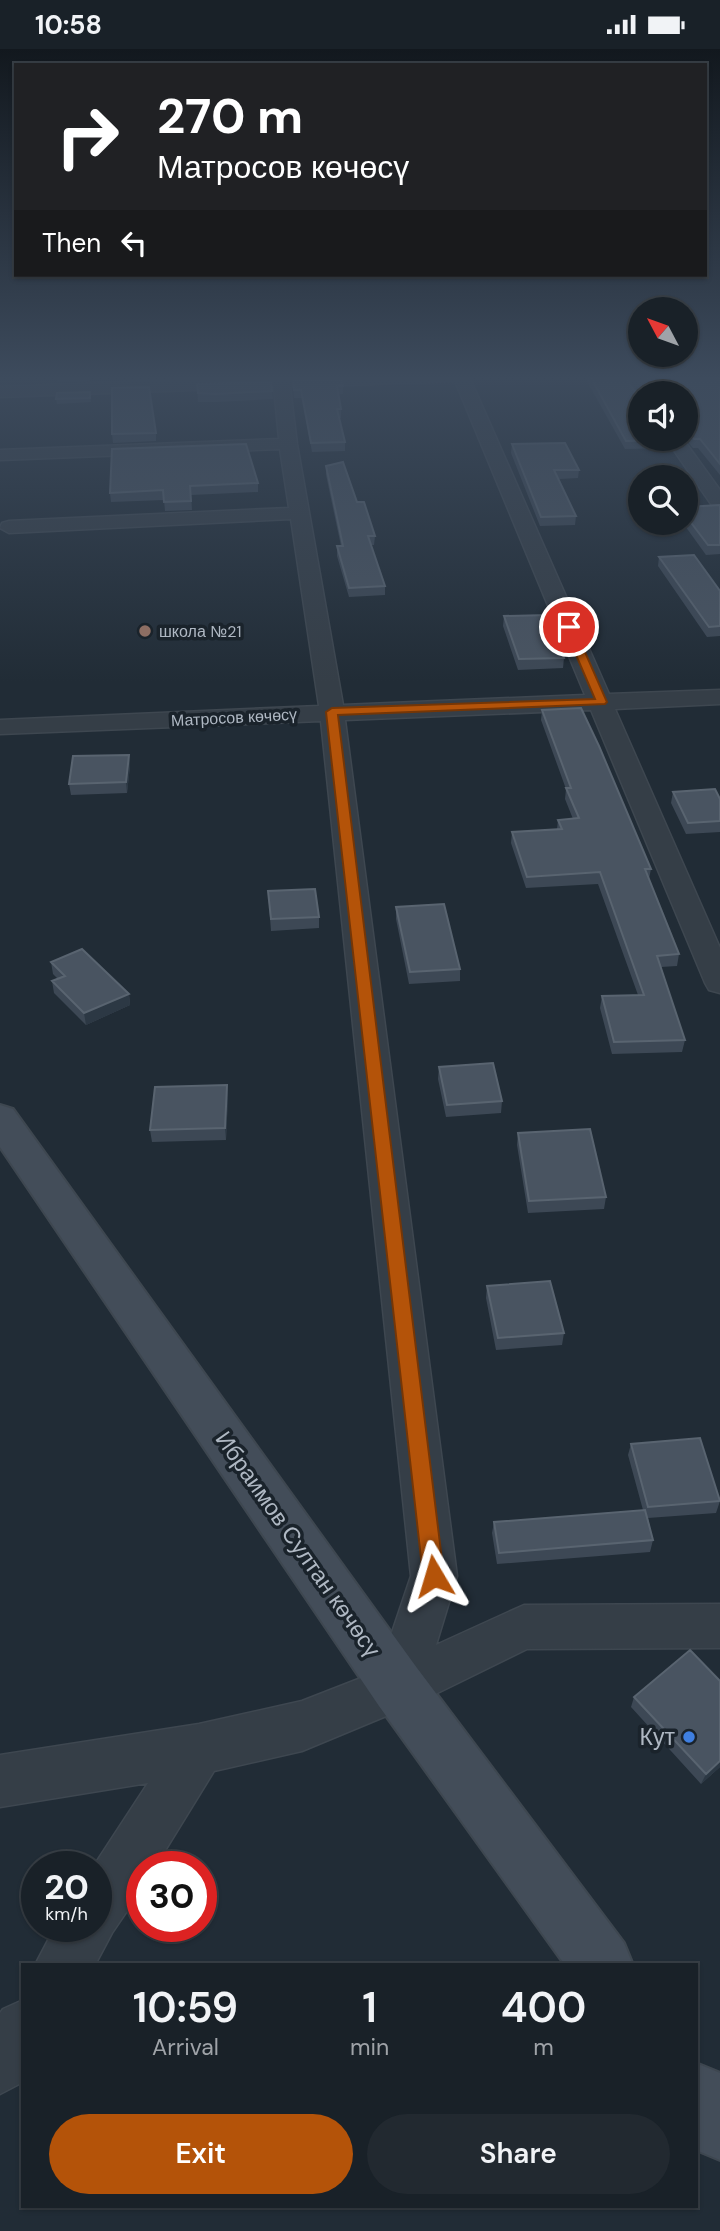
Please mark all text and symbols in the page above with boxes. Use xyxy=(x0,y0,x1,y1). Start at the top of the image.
text: 10:58 xyxy=(35,8,102,42)
text: 270 m xyxy=(157,84,303,148)
icon: right xyxy=(42,91,133,182)
text: Матросов көчөсү xyxy=(157,146,409,188)
icon: left xyxy=(115,224,153,262)
text: Then xyxy=(42,226,101,260)
north arrow xyxy=(628,297,698,367)
map controls xyxy=(628,297,698,535)
button: sound xyxy=(628,381,698,451)
button: search xyxy=(628,465,698,535)
pin xyxy=(539,597,599,657)
icon: arrive xyxy=(550,608,588,646)
place label: школа №21 xyxy=(159,621,241,642)
marker: школа №21 xyxy=(137,623,153,639)
street label: Матросов көчөсү xyxy=(170,704,298,731)
street label: Ибраимов Султан көчөсү xyxy=(209,1425,388,1663)
position arrow xyxy=(397,1539,471,1613)
place label: Кут xyxy=(640,1722,675,1752)
marker: Кут xyxy=(681,1729,697,1745)
speed limit sign: 30 xyxy=(126,1851,217,1942)
text: 20 xyxy=(44,1864,89,1910)
text: km/h xyxy=(45,1902,88,1926)
text: 10:59 xyxy=(133,1980,238,2035)
text: 1 xyxy=(362,1980,377,2035)
text: 400 xyxy=(501,1980,586,2035)
text: Arrival xyxy=(152,2032,219,2062)
text: min xyxy=(350,2032,389,2062)
text: m xyxy=(533,2032,554,2062)
button: Exit xyxy=(49,2114,353,2194)
button: Share xyxy=(367,2114,670,2194)

